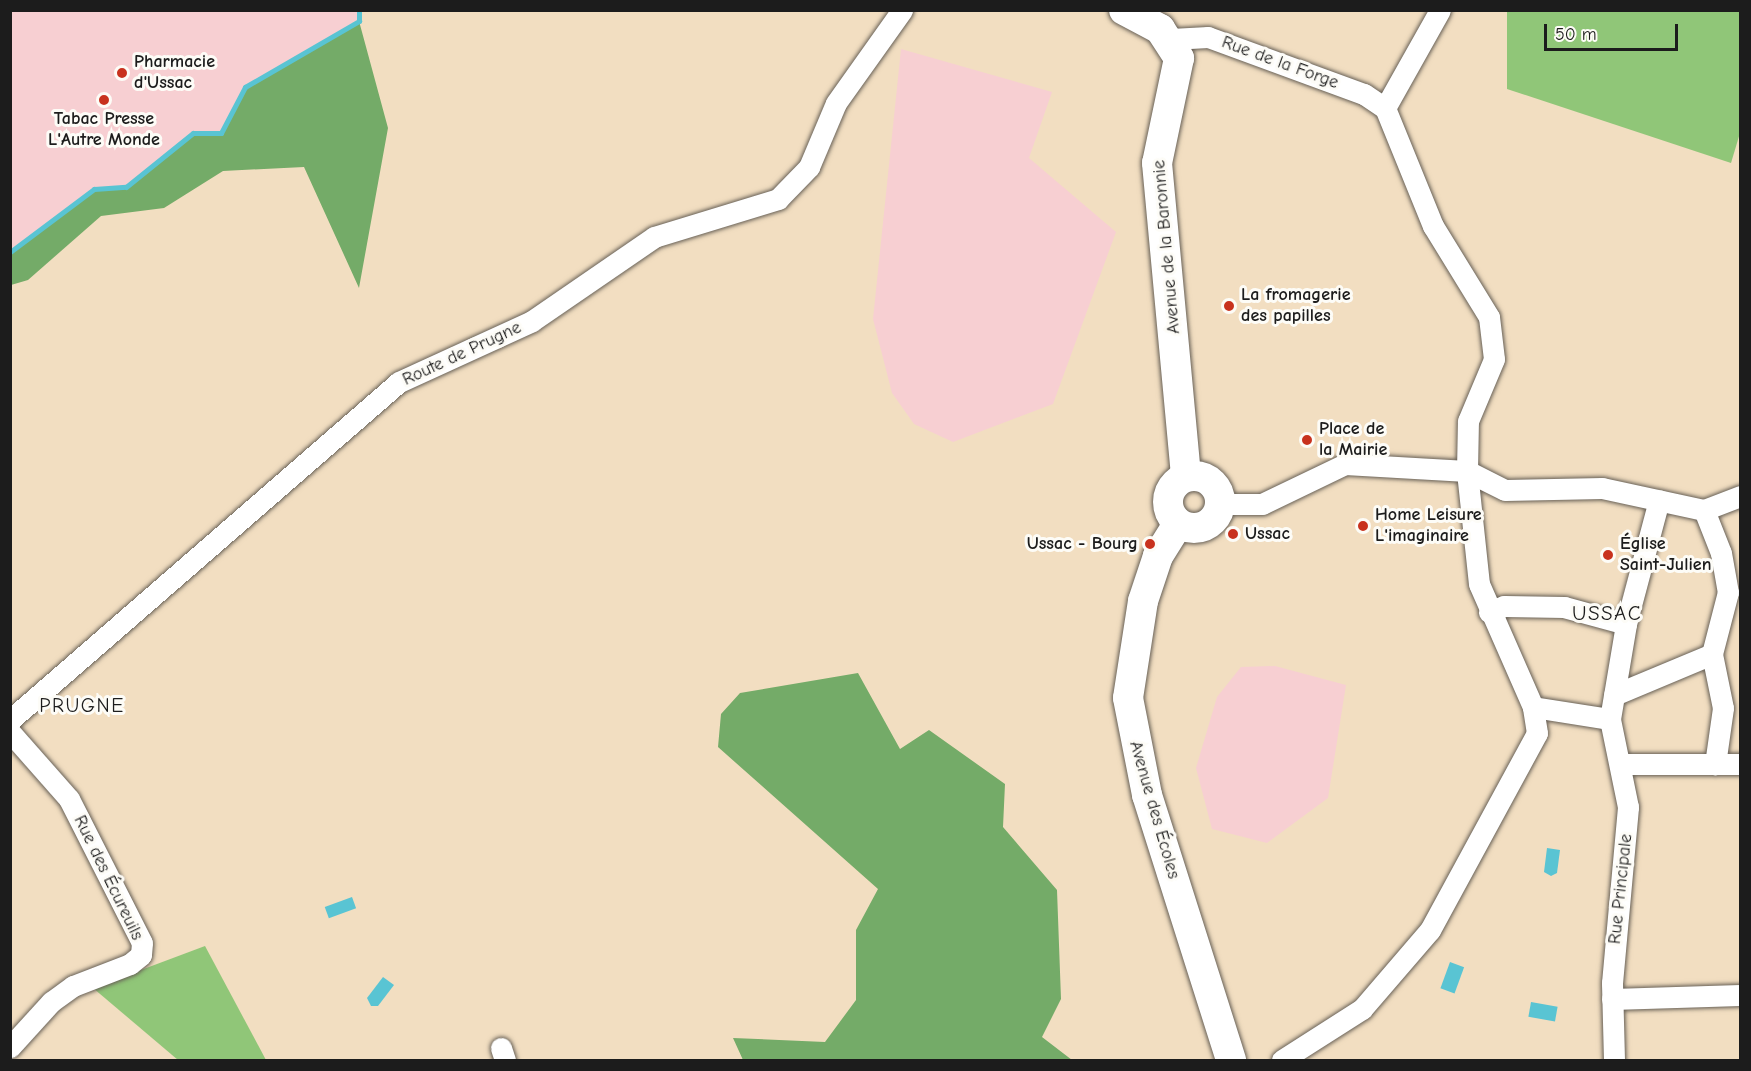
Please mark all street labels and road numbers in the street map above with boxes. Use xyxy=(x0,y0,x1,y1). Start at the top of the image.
street label: Rue de la Forge xyxy=(1219,32,1341,94)
street label: Avenue de la Baronnie xyxy=(1149,159,1185,335)
street label: Route de Prugne xyxy=(399,317,525,391)
street label: Avenue des Écoles xyxy=(1124,739,1184,881)
street label: Rue des Écureuils xyxy=(68,812,148,944)
street label: Rue Principale xyxy=(1604,833,1638,945)

